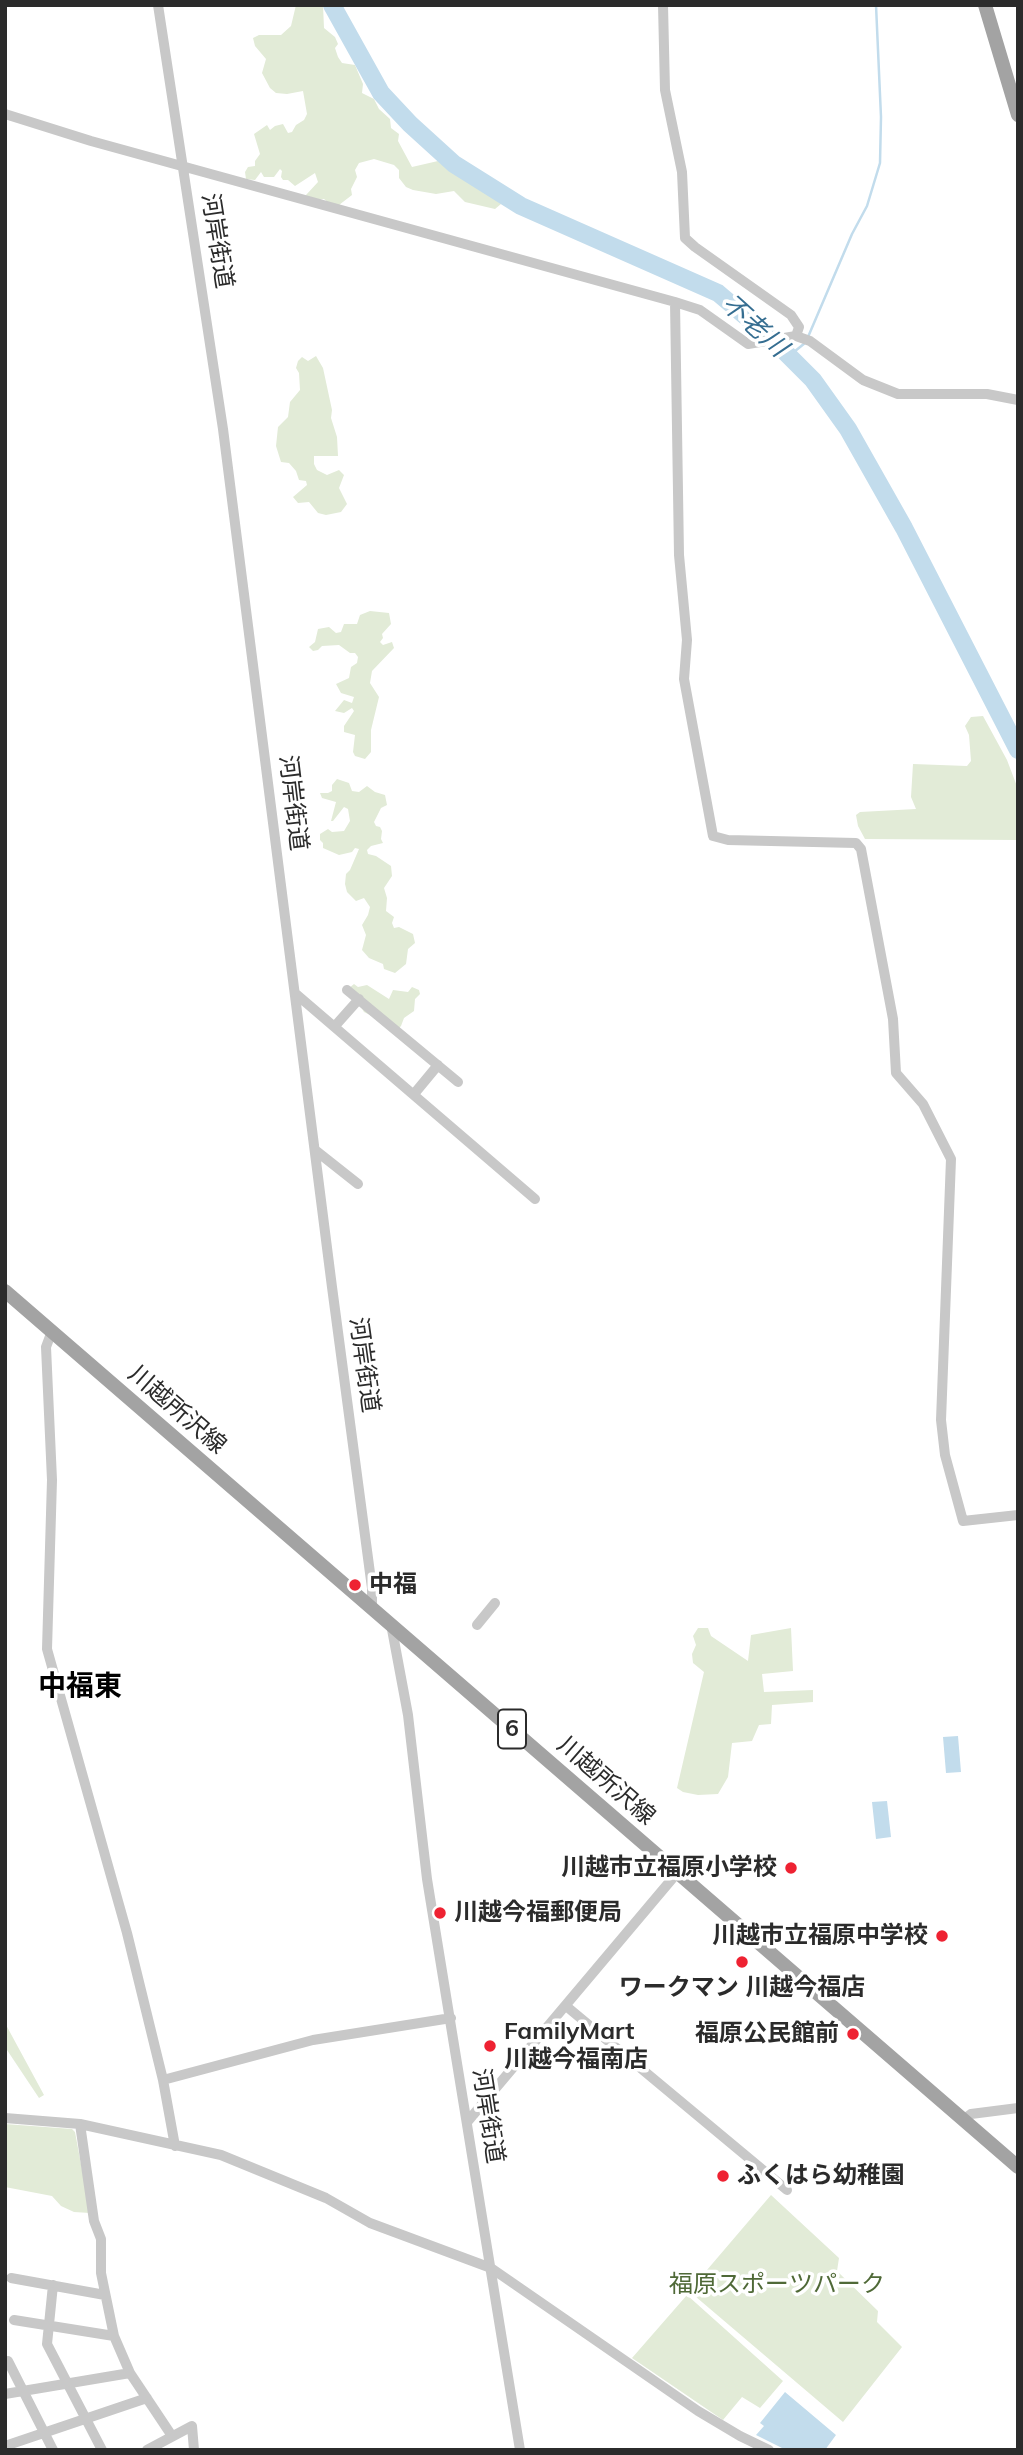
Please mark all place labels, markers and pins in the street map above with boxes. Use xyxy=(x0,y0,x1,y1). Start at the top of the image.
place label: 中福 xyxy=(369,1571,417,1599)
marker: 中福 xyxy=(347,1577,363,1593)
place label: 川越市立福原小学校 xyxy=(561,1854,777,1882)
marker: 川越市立福原小学校 xyxy=(783,1860,799,1876)
place label: 川越今福郵便局 xyxy=(454,1899,622,1927)
marker: 川越今福郵便局 xyxy=(432,1905,448,1921)
place label: 川越市立福原中学校 xyxy=(712,1922,928,1950)
marker: 川越市立福原中学校 xyxy=(934,1928,950,1944)
marker: ワークマン 川越今福店 xyxy=(734,1954,750,1970)
place label: ワークマン 川越今福店 xyxy=(619,1974,865,2002)
place label: FamilyMart 川越今福南店 xyxy=(504,2018,648,2074)
place label: 福原公民館前 xyxy=(695,2020,839,2048)
marker: 福原公民館前 xyxy=(845,2026,861,2042)
marker: FamilyMart 川越今福南店 xyxy=(482,2038,498,2054)
place label: ふくはら幼稚園 xyxy=(737,2162,905,2190)
marker: ふくはら幼稚園 xyxy=(715,2168,731,2184)

